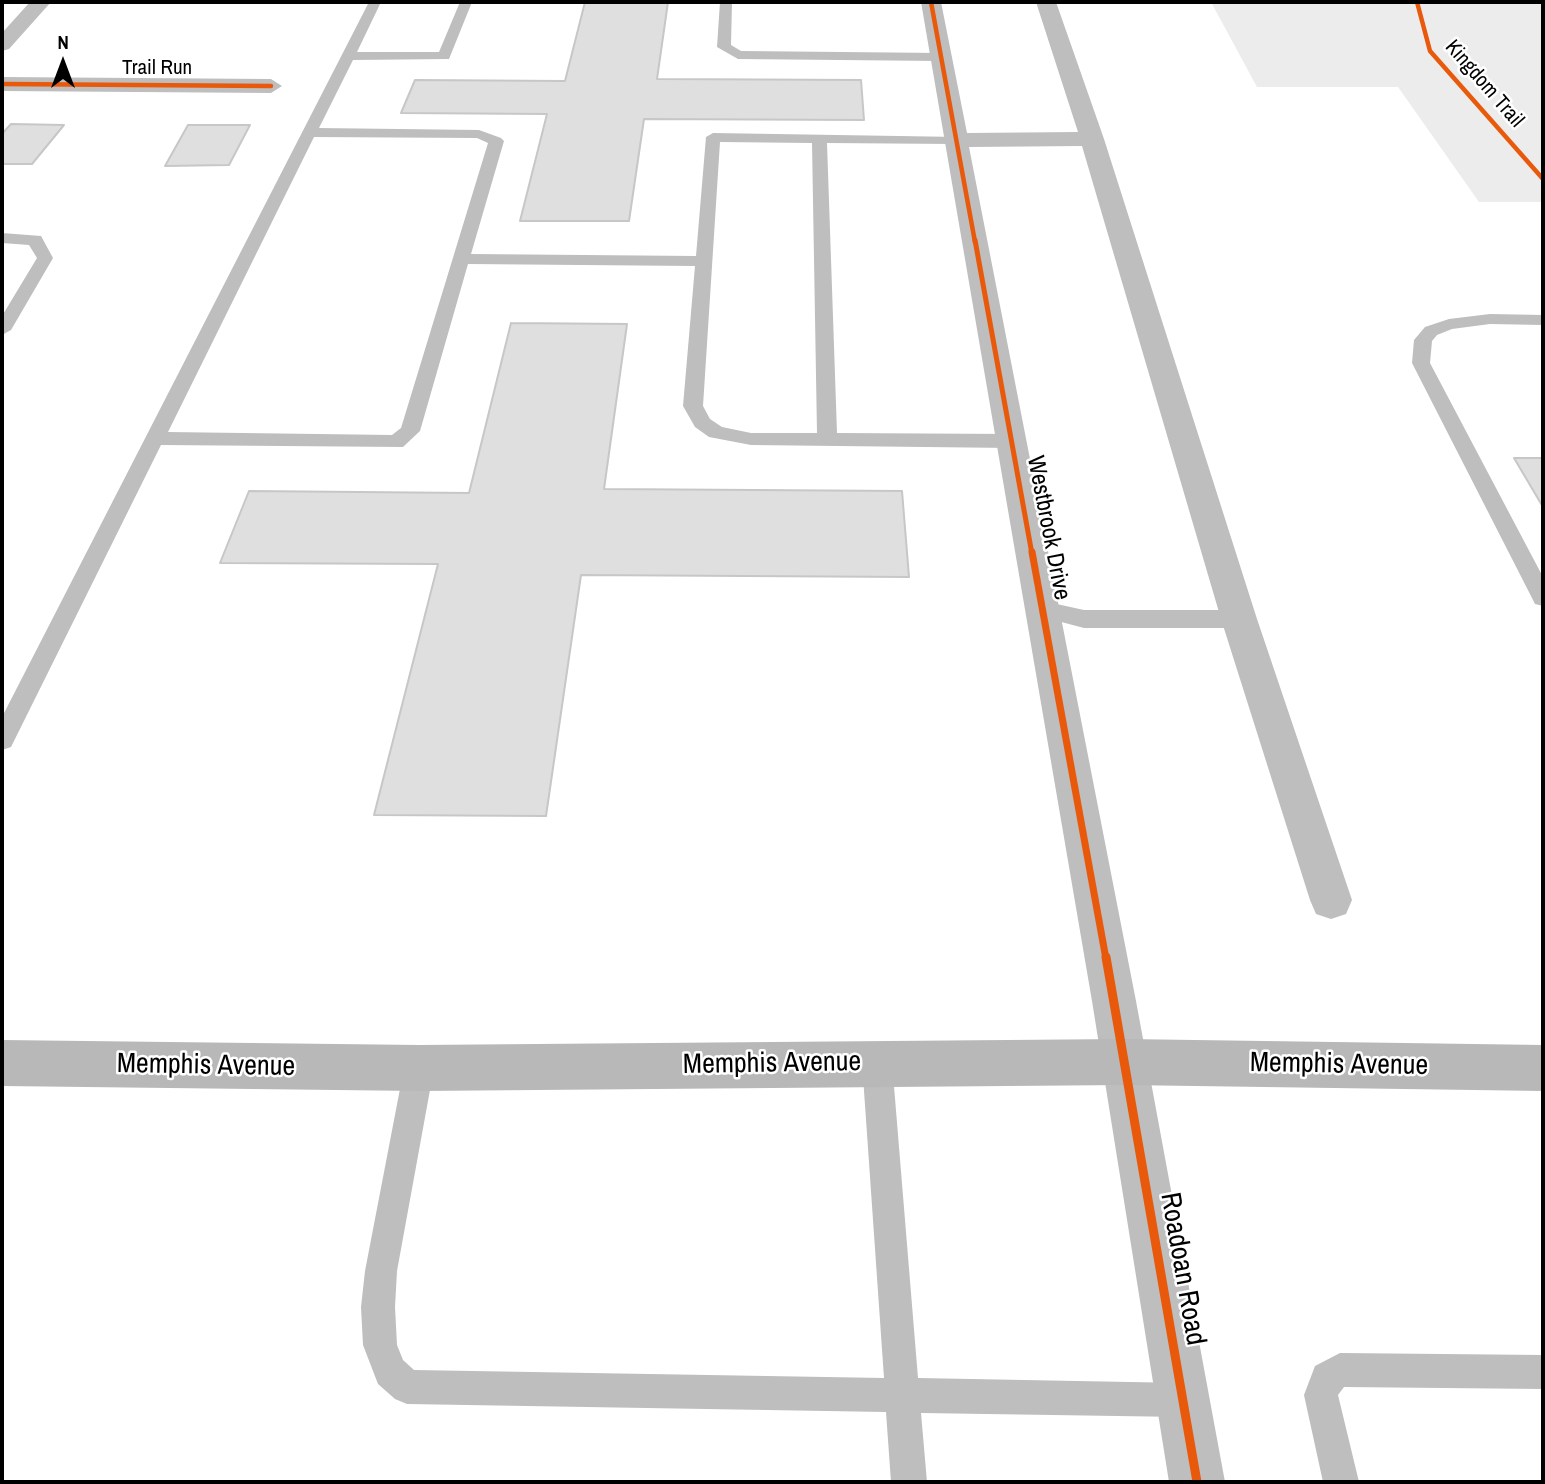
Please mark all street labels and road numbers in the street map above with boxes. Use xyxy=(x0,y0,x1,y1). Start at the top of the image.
street label: Kingdom Trail xyxy=(1439,35,1529,133)
street label: Trail Run xyxy=(122,55,192,81)
street label: Westbrook Drive xyxy=(1020,453,1076,603)
street label: Memphis Avenue xyxy=(683,1046,861,1082)
street label: Memphis Avenue xyxy=(1250,1047,1428,1083)
street label: Memphis Avenue xyxy=(117,1048,295,1084)
street label: Roadoan Road xyxy=(1152,1190,1212,1348)

